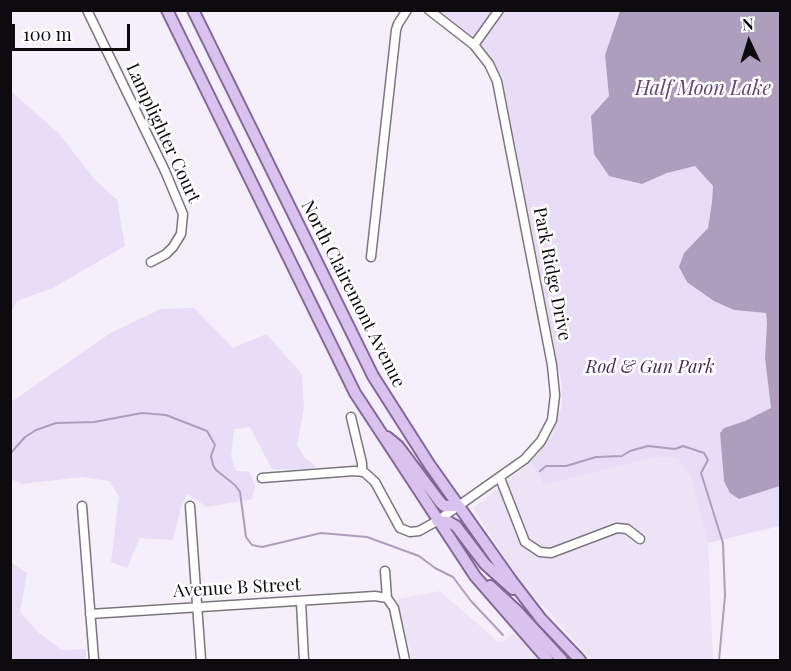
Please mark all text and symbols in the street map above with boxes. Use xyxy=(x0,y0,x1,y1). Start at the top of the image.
scale bar xyxy=(15,12,134,50)
north arrow xyxy=(719,12,779,72)
text: N xyxy=(741,13,754,34)
text: 100 m xyxy=(23,22,72,46)
street label: Lamplighter Court xyxy=(121,60,205,206)
water label: Half Moon Lake xyxy=(635,77,771,101)
street label: North Clairemont Avenue xyxy=(296,197,410,391)
street label: Park Ridge Drive xyxy=(528,205,576,343)
park label: Rod & Gun Park xyxy=(586,356,714,378)
street label: Avenue B Street xyxy=(173,574,301,602)

